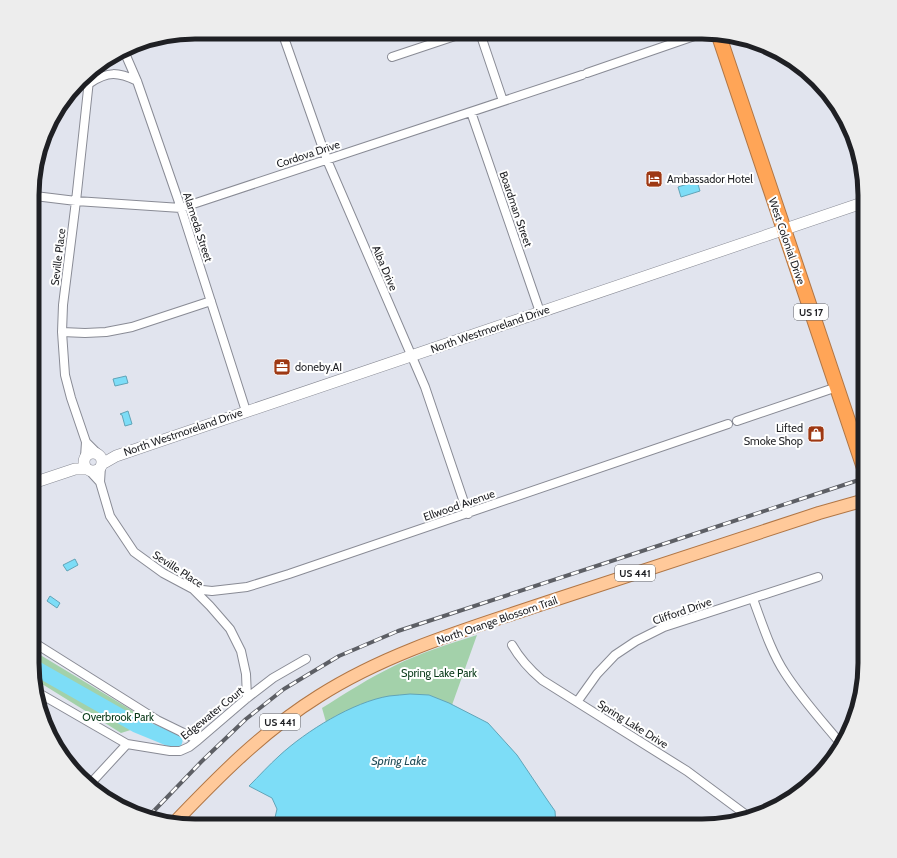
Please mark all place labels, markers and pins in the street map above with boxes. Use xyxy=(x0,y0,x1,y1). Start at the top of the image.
hotel icon: Ambassador Hotel xyxy=(644,169,664,189)
place label: Ambassador Hotel xyxy=(667,172,753,186)
office icon: doneby.AI xyxy=(272,357,292,377)
place label: doneby.AI xyxy=(295,360,342,374)
place label: Lifted Smoke Shop xyxy=(744,421,803,448)
shop icon: Lifted Smoke Shop xyxy=(806,424,826,444)

